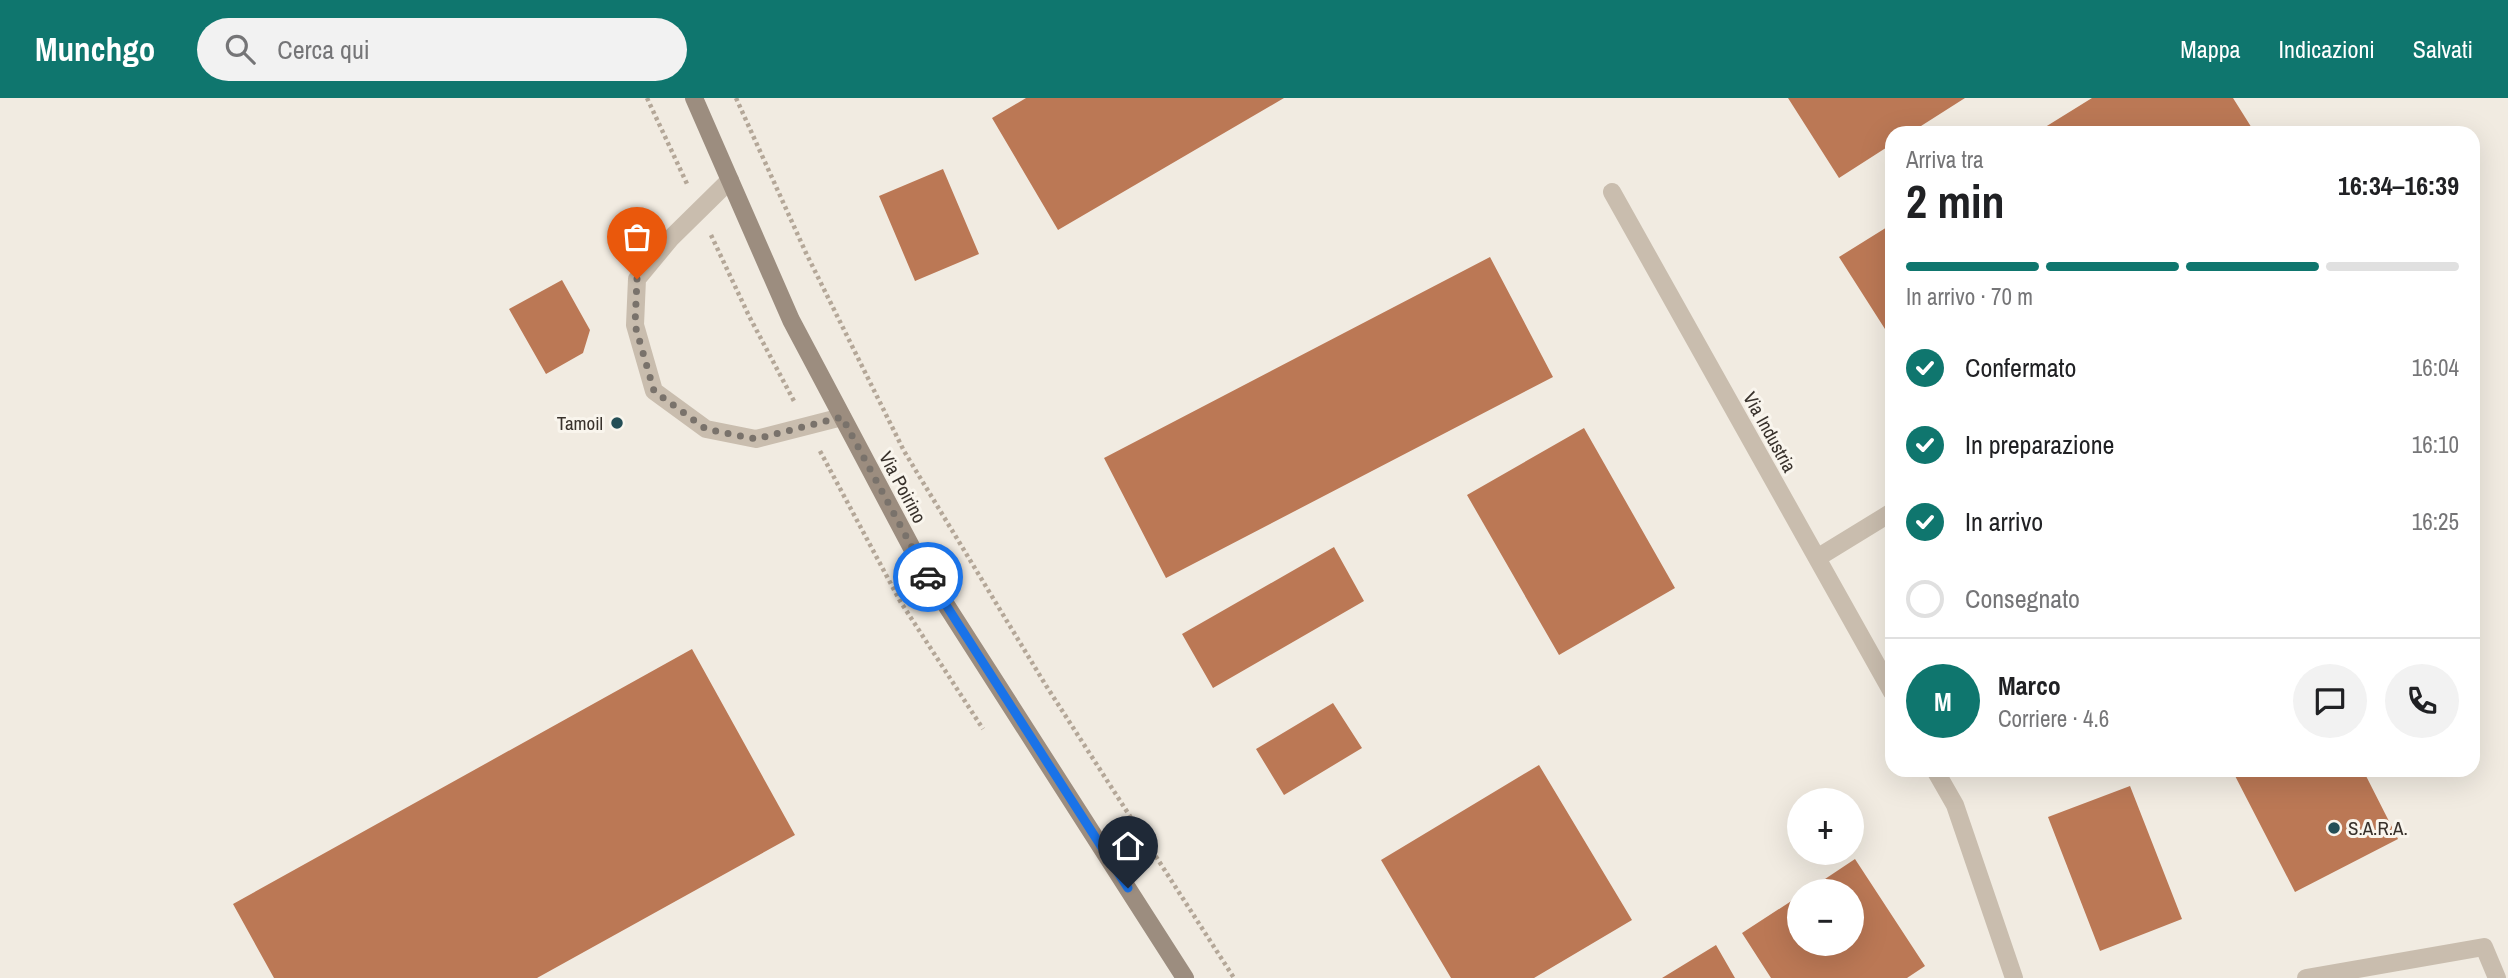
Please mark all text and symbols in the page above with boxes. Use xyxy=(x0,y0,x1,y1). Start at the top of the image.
search box xyxy=(197,18,687,81)
text: Munchgo xyxy=(35,27,155,71)
icon: search xyxy=(221,30,259,68)
text: Cerca qui xyxy=(277,32,370,67)
text: Mappa xyxy=(2180,33,2241,65)
text: Indicazioni xyxy=(2279,33,2375,65)
text: Salvati xyxy=(2413,33,2473,65)
text: Arriva tra xyxy=(1906,144,1984,175)
text: 16:34–16:39 xyxy=(2338,168,2459,203)
text: 2 min xyxy=(1906,170,2005,232)
pin xyxy=(607,207,667,279)
icon: bag xyxy=(618,218,656,256)
text: In arrivo · 70 m xyxy=(1906,281,2033,312)
icon: check xyxy=(1906,349,1944,387)
text: Confermato xyxy=(1965,350,2076,385)
text: 16:04 xyxy=(2412,352,2459,383)
street label: Via Industria xyxy=(1737,387,1803,477)
place label: Tamoil xyxy=(557,410,603,436)
marker: Tamoil xyxy=(609,415,625,431)
icon: check xyxy=(1906,426,1944,464)
text: In preparazione xyxy=(1965,427,2114,462)
text: 16:10 xyxy=(2412,429,2459,460)
street label: Via Poirino xyxy=(873,447,933,527)
icon: check xyxy=(1906,503,1944,541)
text: In arrivo xyxy=(1965,504,2043,539)
text: 16:25 xyxy=(2412,506,2459,537)
courier xyxy=(893,542,963,612)
icon: car xyxy=(909,558,947,596)
text: Consegnato xyxy=(1965,581,2080,616)
button: chat xyxy=(2293,664,2367,738)
button: phone xyxy=(2385,664,2459,738)
text: Marco xyxy=(1998,668,2061,703)
text: M xyxy=(1934,684,1952,719)
text: Corriere · 4.6 xyxy=(1998,703,2109,734)
map controls xyxy=(1787,788,1864,956)
button: + xyxy=(1787,788,1864,865)
place label: S.A.R.A. xyxy=(2348,815,2408,841)
pin xyxy=(1098,816,1158,888)
marker: S.A.R.A. xyxy=(2326,820,2342,836)
icon: home xyxy=(1109,827,1147,865)
button: − xyxy=(1787,879,1864,956)

